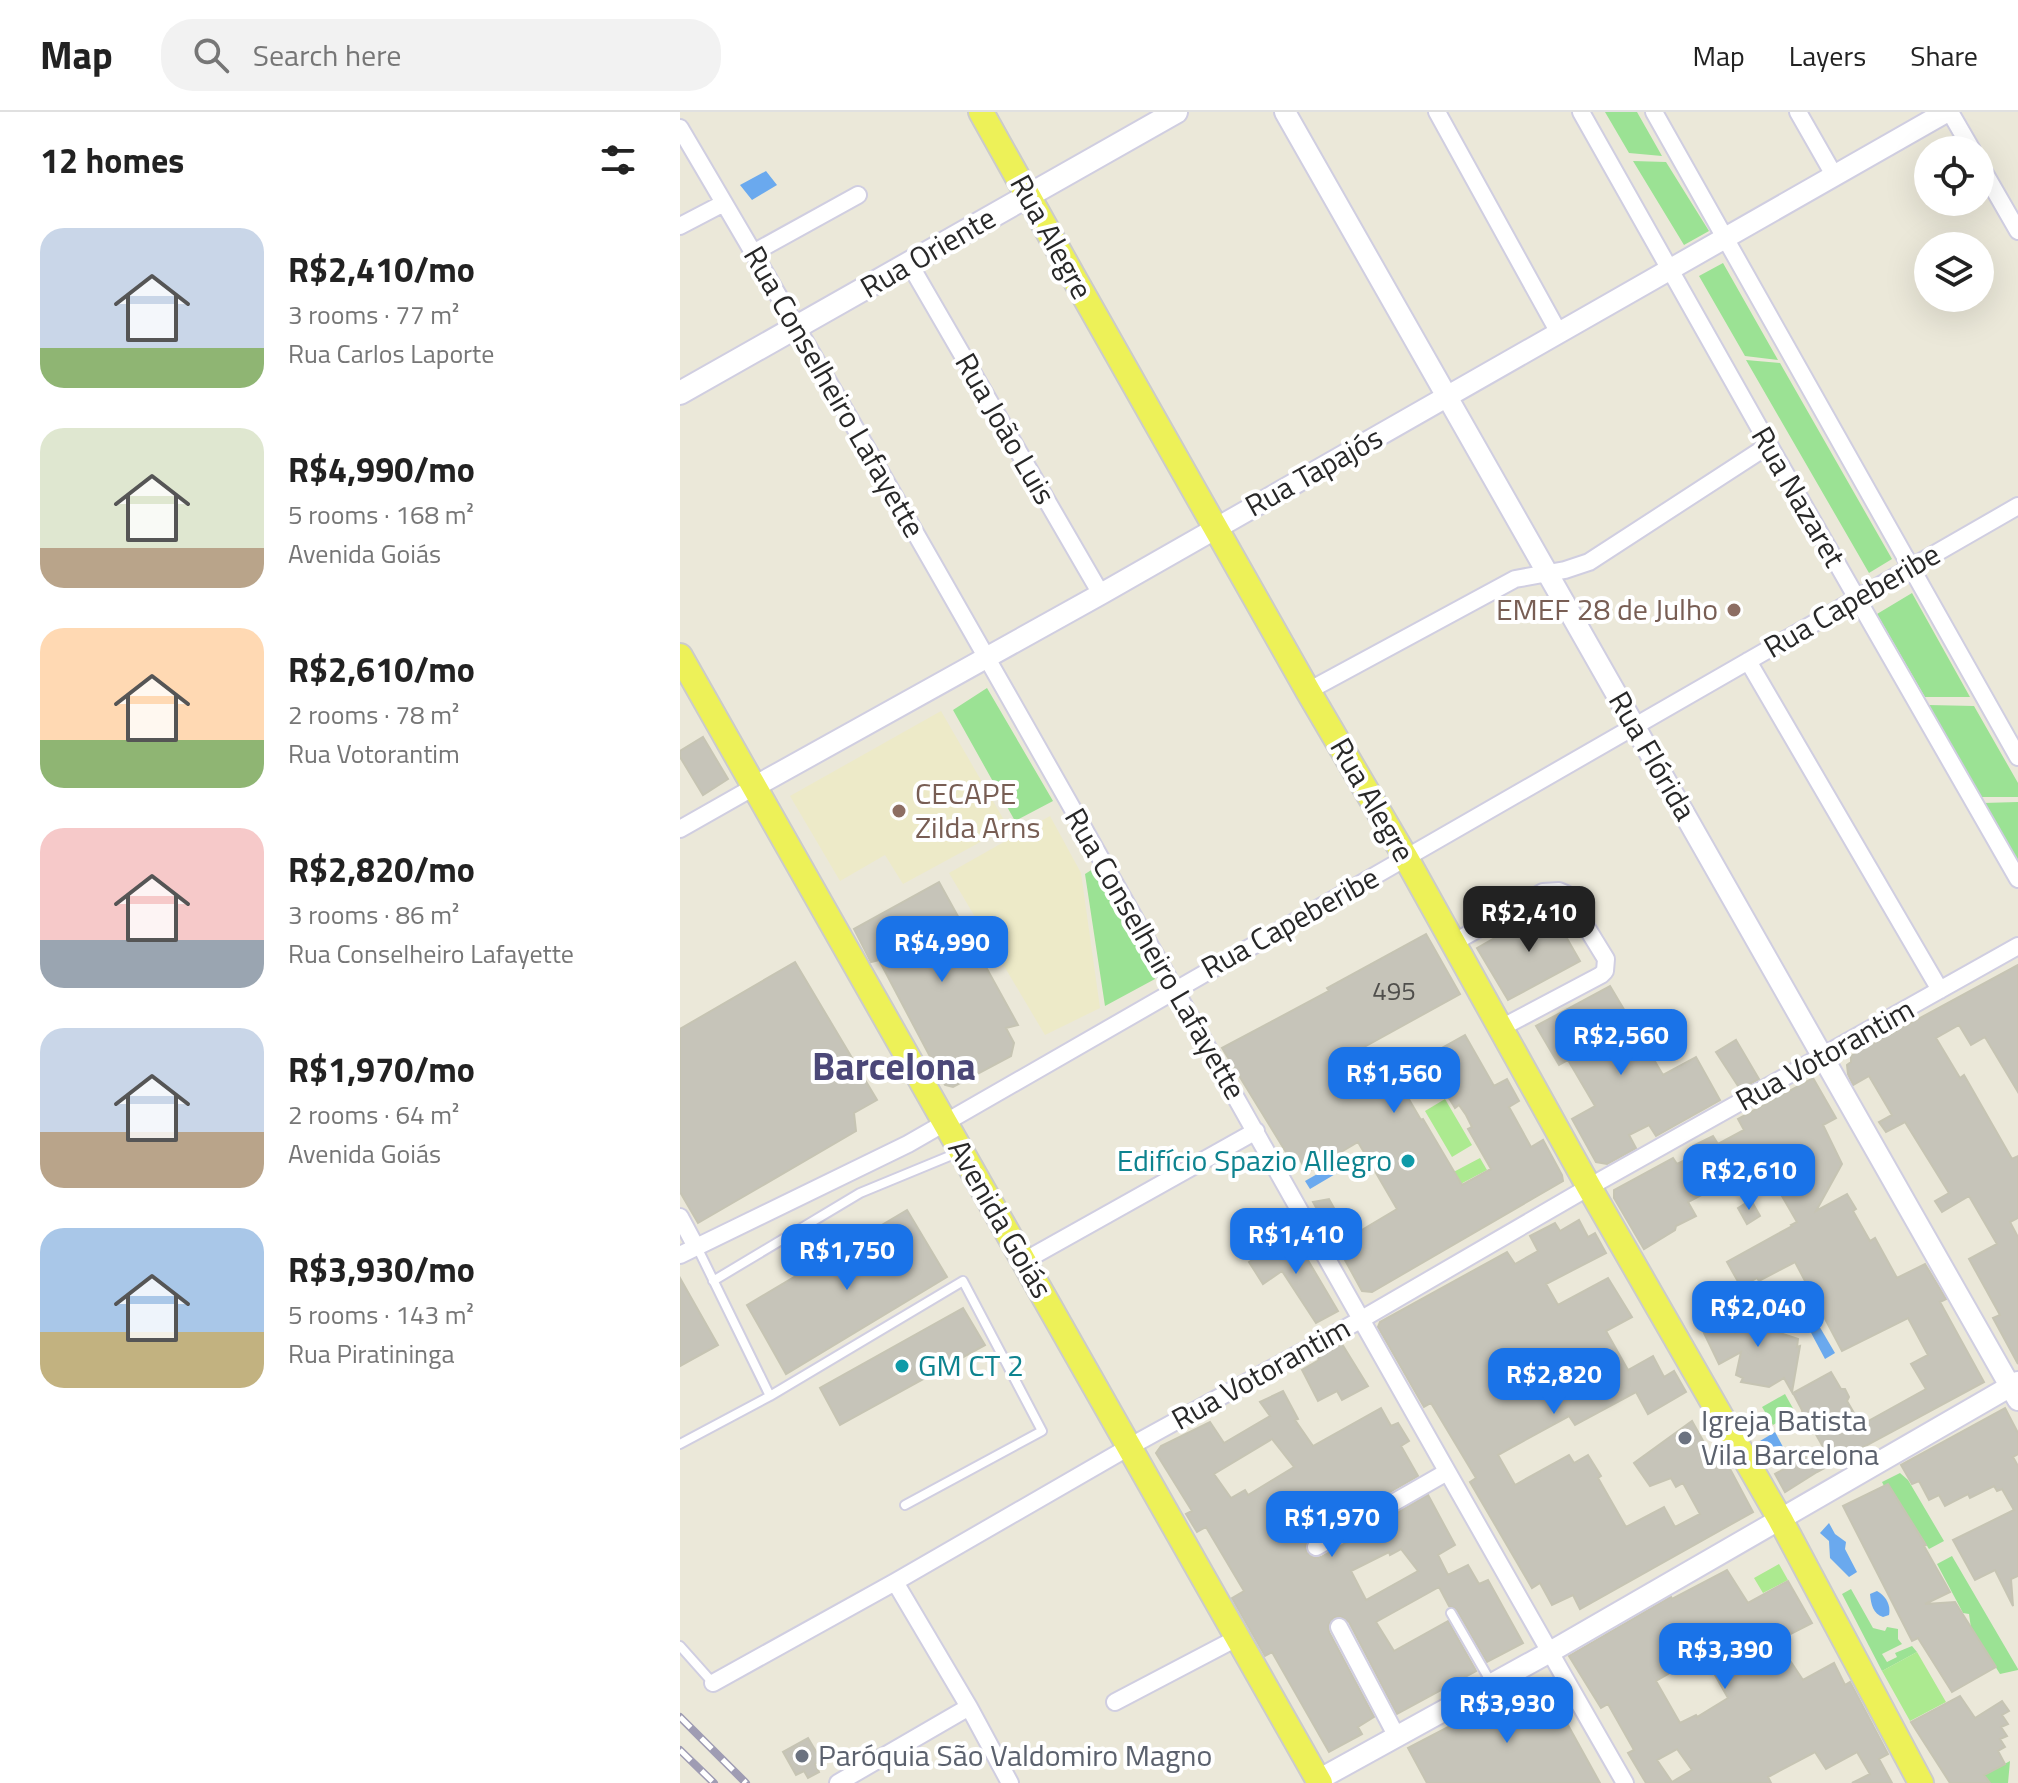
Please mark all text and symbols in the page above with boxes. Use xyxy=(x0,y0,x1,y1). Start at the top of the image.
search box xyxy=(161,19,721,91)
text: Map xyxy=(40,26,113,84)
text: Search here xyxy=(253,32,402,78)
icon: search xyxy=(189,33,233,77)
text: Map xyxy=(1692,34,1745,77)
text: Layers xyxy=(1789,34,1866,77)
text: Share xyxy=(1910,34,1978,77)
text: 12 homes xyxy=(40,134,184,186)
map controls xyxy=(1914,136,1994,312)
button: locate xyxy=(1914,136,1994,216)
icon: filters xyxy=(596,138,640,182)
street label: Rua Alegre xyxy=(999,166,1105,307)
street label: Rua Oriente xyxy=(851,195,1004,309)
button: layers xyxy=(1914,232,1994,312)
street label: Rua Conselheiro Lafayette xyxy=(732,237,937,546)
text: R$2,410/mo xyxy=(288,243,475,295)
icon: home xyxy=(104,260,200,356)
text: 3 rooms · 77 m² xyxy=(288,295,459,334)
text: Rua Carlos Laporte xyxy=(288,334,494,373)
street label: Rua João Luis xyxy=(944,344,1068,513)
street label: Rua Tapajós xyxy=(1236,414,1391,528)
street label: Rua Nazaret xyxy=(1740,418,1858,576)
text: R$4,990/mo xyxy=(288,443,475,495)
icon: home xyxy=(104,460,200,556)
text: 5 rooms · 168 m² xyxy=(288,495,474,534)
street label: Rua Capeberibe xyxy=(1755,531,1948,669)
text: Avenida Goiás xyxy=(288,534,441,573)
place label: EMEF 28 de Julho xyxy=(1496,586,1718,632)
marker: EMEF 28 de Julho xyxy=(1725,601,1743,619)
text: R$2,610/mo xyxy=(288,643,475,695)
icon: home xyxy=(104,660,200,756)
street label: Rua Flórida xyxy=(1597,682,1708,829)
text: 2 rooms · 78 m² xyxy=(288,695,459,734)
street label: Rua Alegre xyxy=(1319,729,1427,870)
text: Rua Votorantim xyxy=(288,734,460,773)
place label: CECAPE Zilda Arns xyxy=(915,770,1040,850)
street label: Rua Conselheiro Lafayette xyxy=(1053,799,1258,1108)
marker: CECAPE Zilda Arns xyxy=(890,802,908,820)
text: R$2,820/mo xyxy=(288,843,475,895)
street label: Rua Capeberibe xyxy=(1192,854,1387,990)
icon: home xyxy=(104,860,200,956)
pin: R$2,410 xyxy=(1455,886,1603,954)
text: R$2,410 xyxy=(1481,892,1577,931)
text: 3 rooms · 86 m² xyxy=(288,895,459,934)
pin: R$4,990 xyxy=(868,916,1016,984)
text: R$4,990 xyxy=(894,922,990,961)
text: Rua Conselheiro Lafayette xyxy=(288,934,574,973)
house number: 495 xyxy=(1372,971,1416,1010)
street label: Rua Votorantim xyxy=(1727,986,1922,1122)
pin: R$2,560 xyxy=(1547,1009,1695,1077)
text: R$2,560 xyxy=(1573,1015,1669,1054)
district label: Barcelona xyxy=(812,1037,976,1095)
text: R$1,970/mo xyxy=(288,1043,475,1095)
pin: R$1,560 xyxy=(1320,1047,1468,1115)
text: R$1,560 xyxy=(1346,1053,1442,1092)
icon: home xyxy=(104,1060,200,1156)
text: 2 rooms · 64 m² xyxy=(288,1095,459,1134)
street label: Avenida Goiás xyxy=(937,1130,1065,1307)
text: Avenida Goiás xyxy=(288,1134,441,1173)
place label: Edifício Spazio Allegro xyxy=(1117,1137,1392,1183)
pin: R$2,610 xyxy=(1675,1144,1823,1212)
text: R$2,610 xyxy=(1701,1150,1797,1189)
marker: Edifício Spazio Allegro xyxy=(1399,1152,1417,1170)
pin: R$1,410 xyxy=(1222,1208,1370,1276)
text: R$1,410 xyxy=(1248,1214,1344,1253)
pin: R$1,750 xyxy=(773,1224,921,1292)
text: R$1,750 xyxy=(799,1230,895,1269)
text: R$3,930/mo xyxy=(288,1243,475,1295)
icon: home xyxy=(104,1260,200,1356)
pin: R$2,040 xyxy=(1684,1281,1832,1349)
text: R$2,040 xyxy=(1710,1287,1806,1326)
text: 5 rooms · 143 m² xyxy=(288,1295,474,1334)
street label: Rua Votorantim xyxy=(1163,1305,1358,1441)
text: Rua Piratininga xyxy=(288,1334,454,1373)
place label: GM CT 2 xyxy=(918,1342,1024,1388)
pin: R$2,820 xyxy=(1480,1348,1628,1416)
text: R$2,820 xyxy=(1506,1354,1602,1393)
marker: GM CT 2 xyxy=(893,1357,911,1375)
place label: Igreja Batista Vila Barcelona xyxy=(1701,1397,1879,1477)
marker: Igreja Batista Vila Barcelona xyxy=(1676,1429,1694,1447)
pin: R$1,970 xyxy=(1258,1491,1406,1559)
text: R$1,970 xyxy=(1284,1497,1380,1536)
pin: R$3,390 xyxy=(1651,1623,1799,1691)
text: R$3,390 xyxy=(1677,1629,1773,1668)
pin: R$3,930 xyxy=(1433,1677,1581,1745)
text: R$3,930 xyxy=(1459,1683,1555,1722)
place label: Paróquia São Valdomiro Magno xyxy=(818,1732,1212,1778)
marker: Paróquia São Valdomiro Magno xyxy=(793,1747,811,1765)

